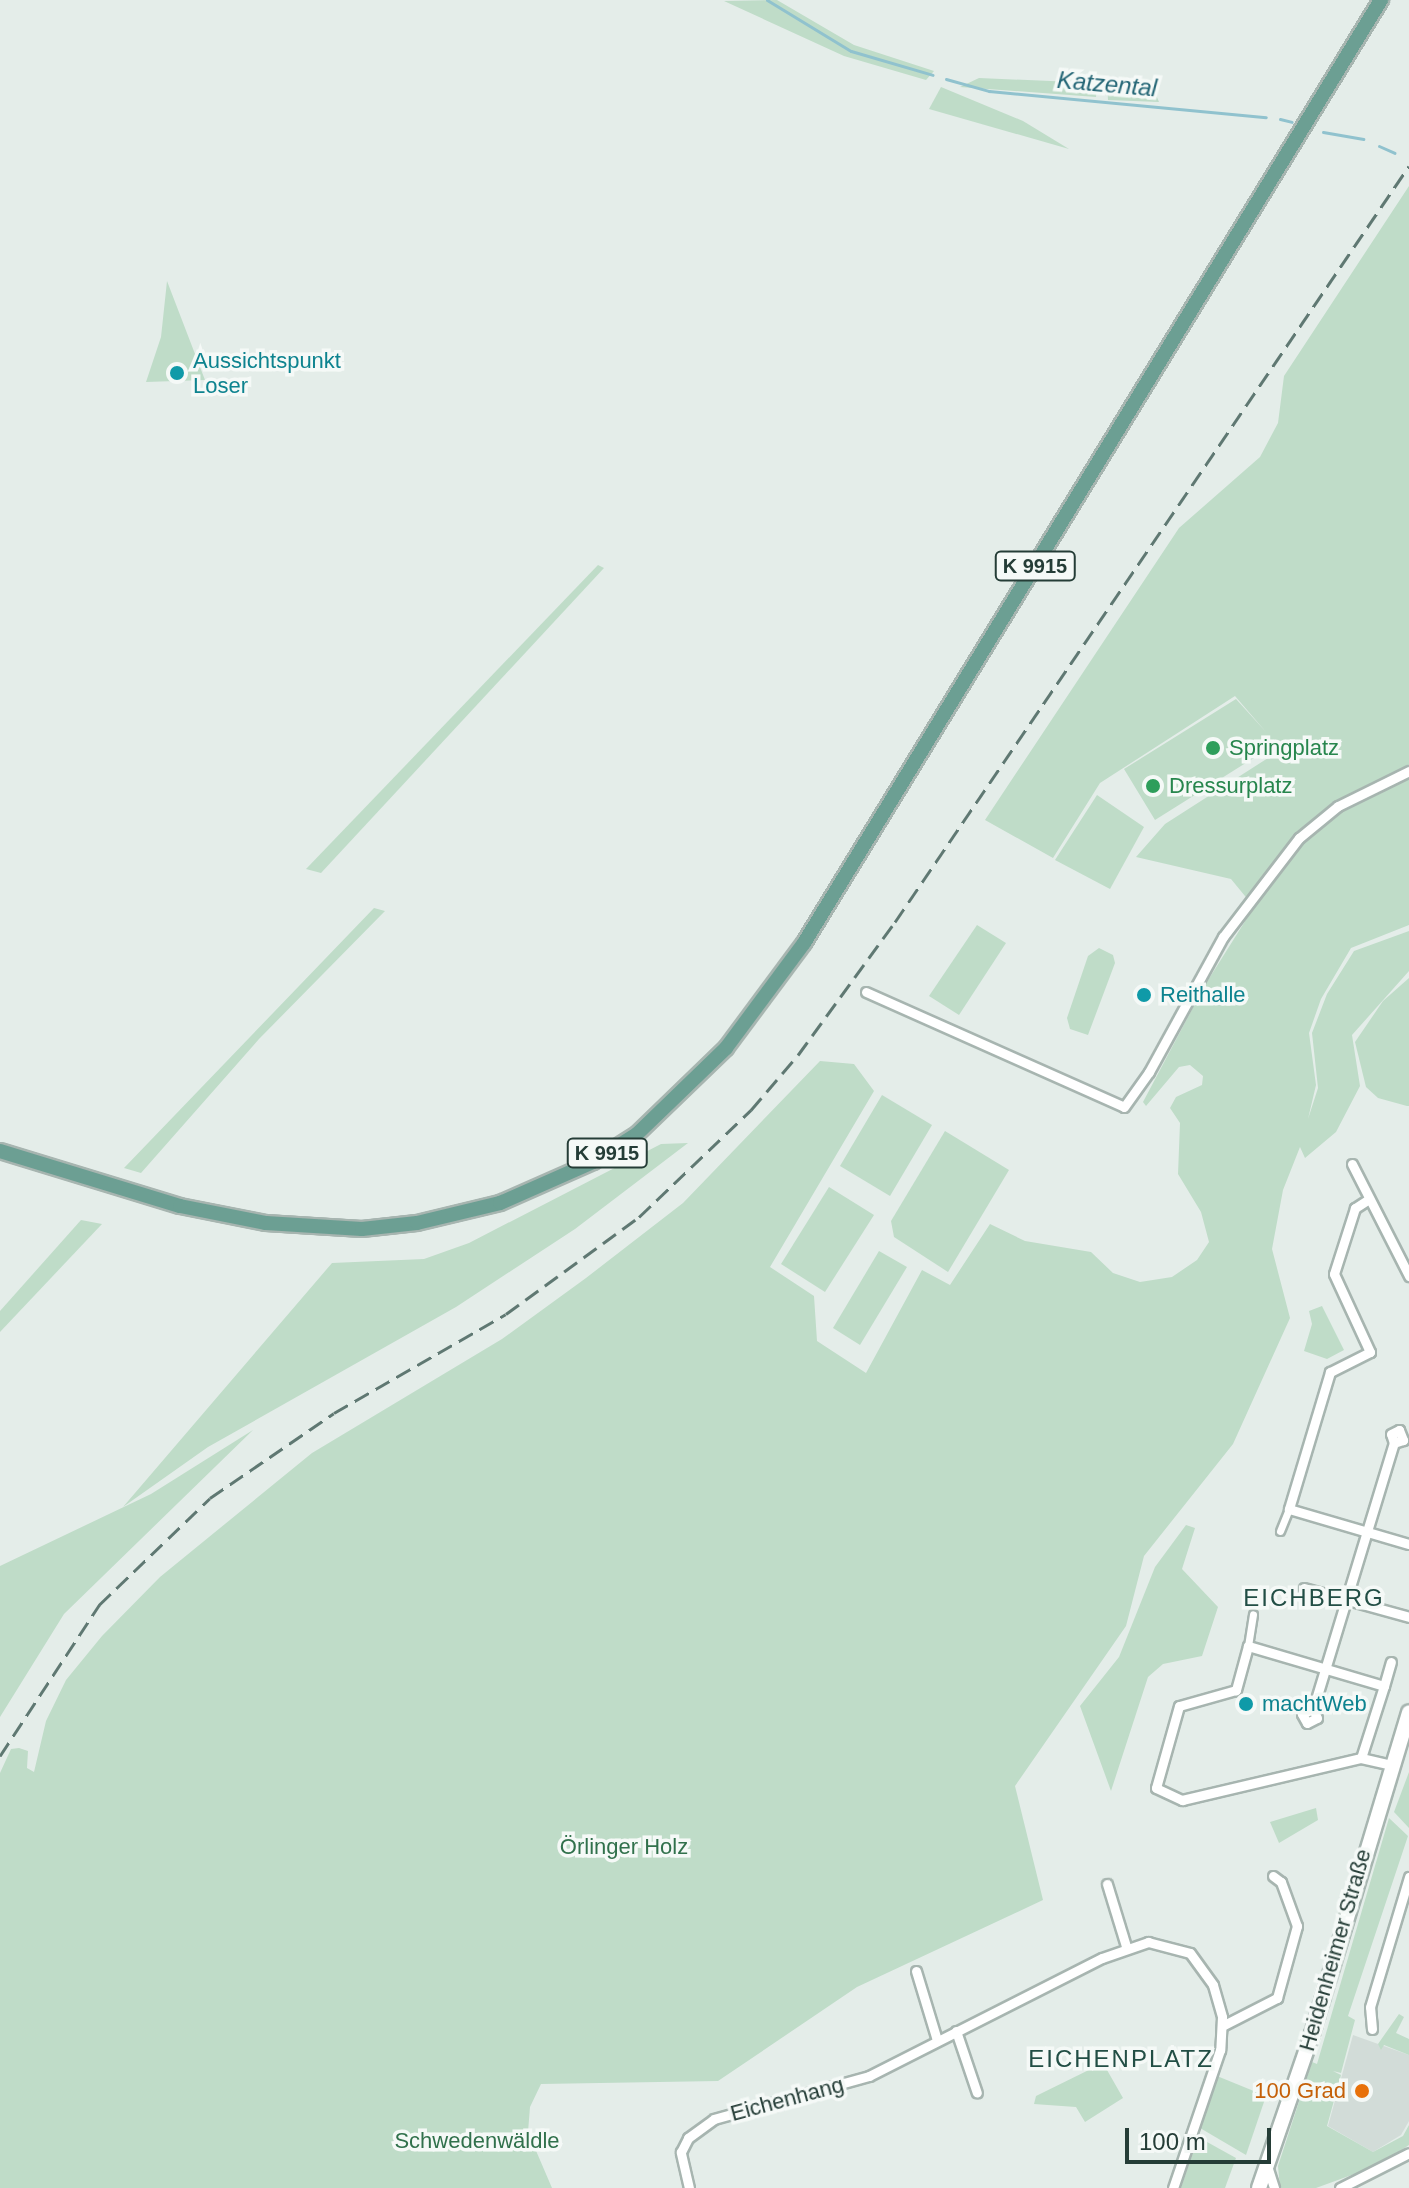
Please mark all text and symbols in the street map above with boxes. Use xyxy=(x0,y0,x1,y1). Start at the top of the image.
water label: Katzental xyxy=(1056,65,1158,103)
place label: Aussichtspunkt Loser xyxy=(193,347,341,398)
marker: Aussichtspunkt Loser xyxy=(168,364,186,382)
road number: K 9915 xyxy=(993,550,1077,582)
place label: Springplatz xyxy=(1229,735,1339,761)
marker: Springplatz xyxy=(1204,739,1222,757)
place label: Dressurplatz xyxy=(1169,773,1292,799)
marker: Dressurplatz xyxy=(1144,777,1162,795)
place label: Reithalle xyxy=(1160,982,1246,1008)
marker: Reithalle xyxy=(1135,986,1153,1004)
road number: K 9915 xyxy=(565,1137,649,1169)
district label: EICHBERG xyxy=(1243,1584,1385,1612)
place label: machtWeb xyxy=(1262,1691,1367,1717)
marker: machtWeb xyxy=(1237,1695,1255,1713)
park label: Örlinger Holz xyxy=(560,1834,688,1860)
street label: Heidenheimer Straße xyxy=(1293,1846,1377,2054)
district label: EICHENPLATZ xyxy=(1028,2045,1214,2073)
street label: Eichenhang xyxy=(727,2071,847,2127)
place label: 100 Grad xyxy=(1254,2078,1346,2104)
marker: 100 Grad xyxy=(1353,2082,1371,2100)
scale bar xyxy=(1129,2112,1275,2162)
park label: Schwedenwäldle xyxy=(394,2128,560,2154)
text: 100 m xyxy=(1139,2128,1206,2155)

